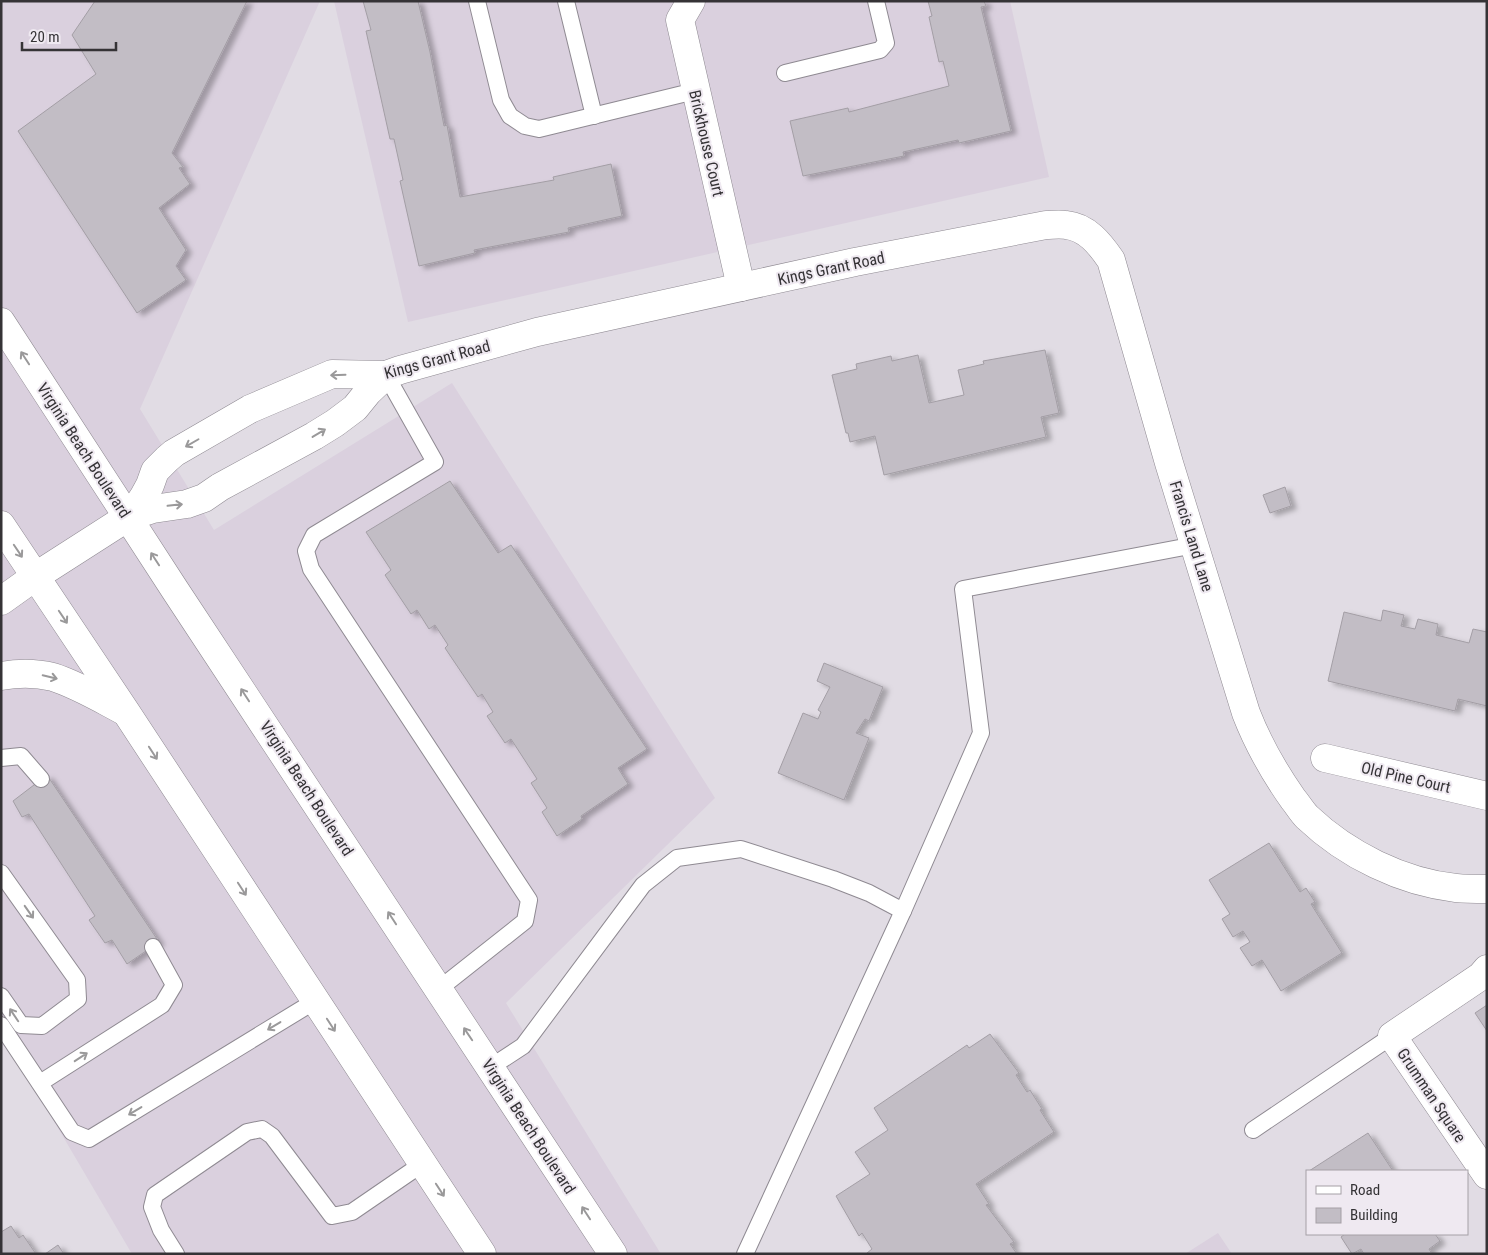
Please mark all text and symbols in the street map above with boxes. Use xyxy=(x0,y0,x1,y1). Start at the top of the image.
scale bar xyxy=(22,20,116,52)
text: 20 m xyxy=(30,28,60,46)
street label: Brickhouse Court xyxy=(685,88,728,198)
street label: Kings Grant Road xyxy=(776,248,886,289)
street label: Kings Grant Road xyxy=(382,336,492,383)
one-way arrow xyxy=(20,352,30,366)
one-way arrow xyxy=(330,370,346,379)
street label: Virginia Beach Boulevard xyxy=(33,379,134,521)
one-way arrow xyxy=(311,427,325,437)
one-way arrow xyxy=(185,439,199,449)
street label: Francis Land Lane xyxy=(1166,479,1217,594)
one-way arrow xyxy=(166,501,182,510)
one-way arrow xyxy=(14,543,24,557)
one-way arrow xyxy=(150,553,160,567)
one-way arrow xyxy=(57,610,68,624)
one-way arrow xyxy=(41,673,57,682)
one-way arrow xyxy=(240,688,250,702)
street label: Virginia Beach Boulevard xyxy=(256,717,357,859)
one-way arrow xyxy=(148,746,158,760)
street label: Old Pine Court xyxy=(1359,758,1453,797)
one-way arrow xyxy=(237,881,247,895)
one-way arrow xyxy=(24,905,34,919)
one-way arrow xyxy=(387,911,398,925)
one-way arrow xyxy=(9,1008,19,1022)
one-way arrow xyxy=(326,1017,336,1031)
one-way arrow xyxy=(267,1022,281,1032)
one-way arrow xyxy=(463,1027,473,1041)
street label: Grumman Square xyxy=(1393,1045,1470,1146)
one-way arrow xyxy=(74,1052,88,1062)
street label: Virginia Beach Boulevard xyxy=(478,1055,579,1197)
one-way arrow xyxy=(129,1106,143,1116)
legend xyxy=(1306,1170,1468,1235)
text: Road xyxy=(1350,1181,1380,1199)
one-way arrow xyxy=(435,1182,445,1196)
one-way arrow xyxy=(581,1206,592,1220)
text: Building xyxy=(1350,1206,1398,1224)

